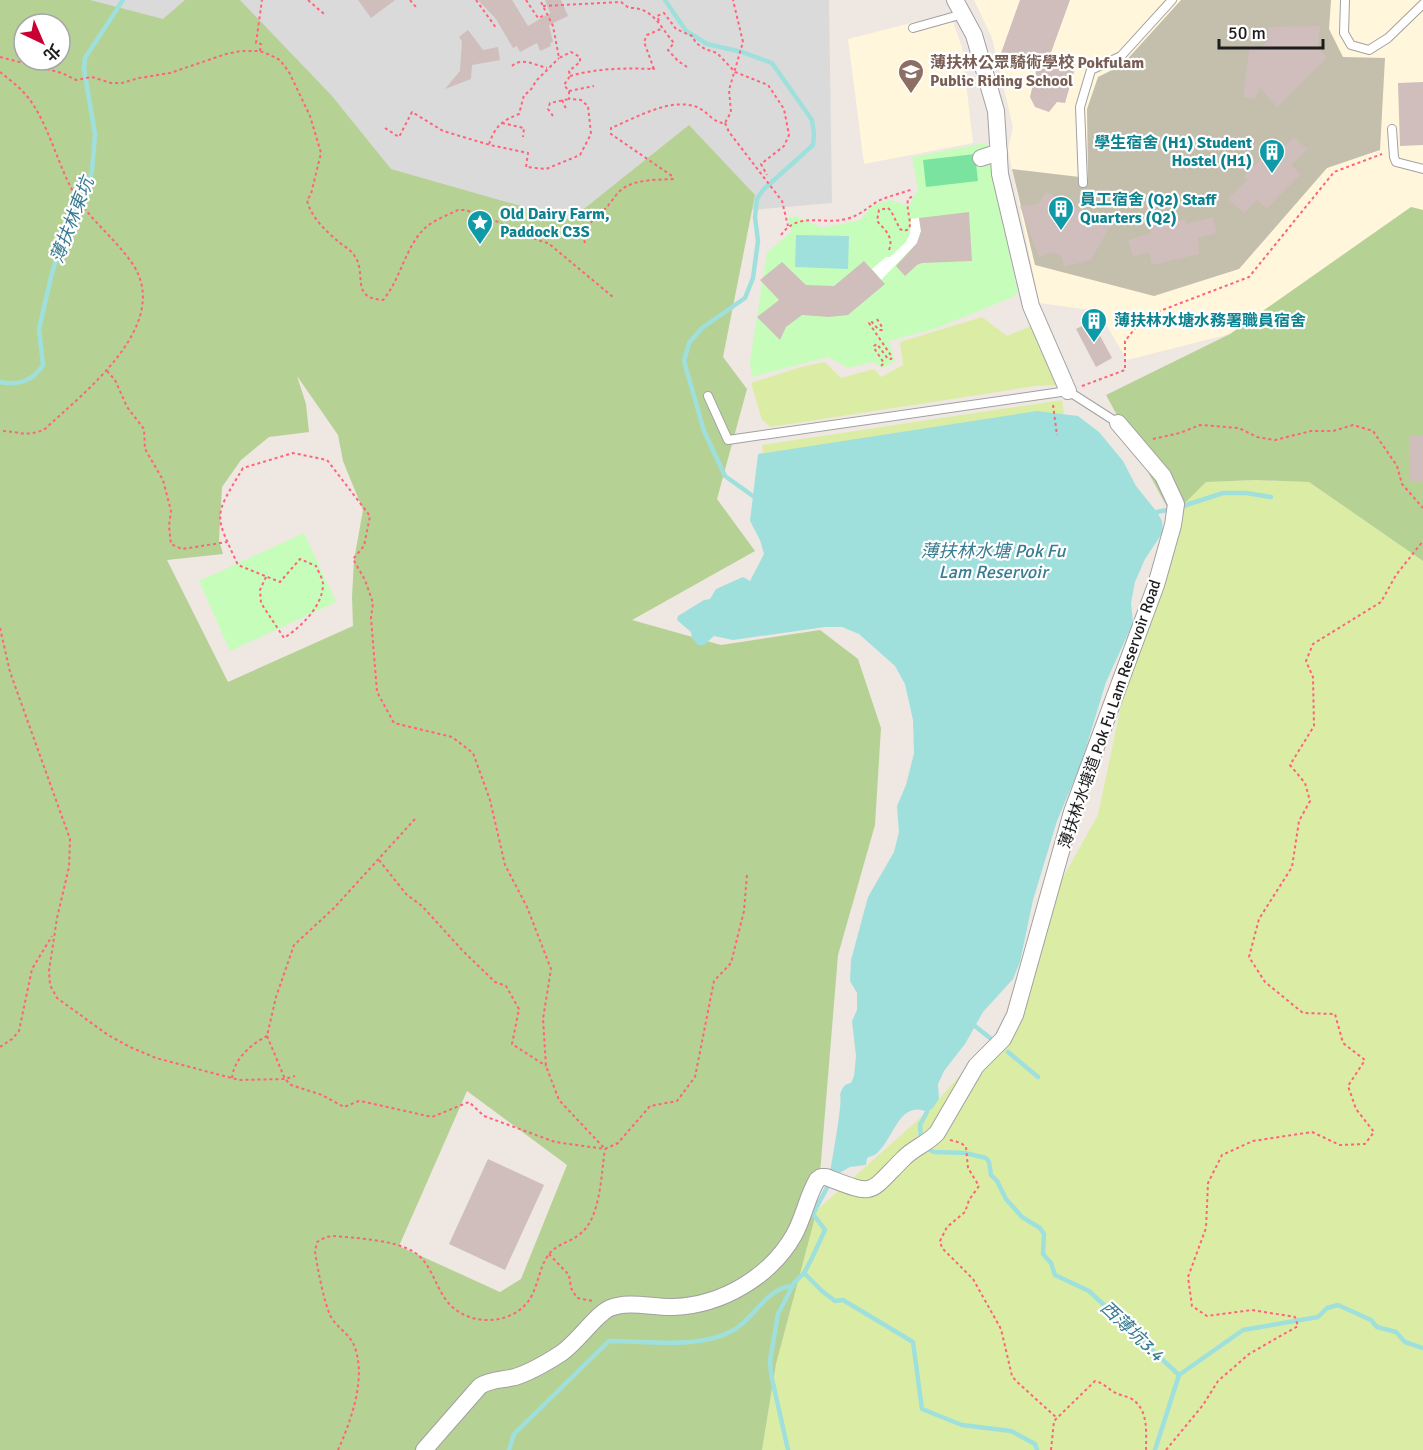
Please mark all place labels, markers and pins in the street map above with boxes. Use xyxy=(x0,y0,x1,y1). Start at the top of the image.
place label: 薄扶林公眾騎術學校 Pokfulam Public Riding School xyxy=(930,53,1144,91)
school or university icon: 薄扶林公眾騎術學校 Pokfulam Public Riding School xyxy=(896,57,926,95)
place label: 學生宿舍 (H1) Student Hostel (H1) xyxy=(1094,133,1252,171)
building icon: 學生宿舍 (H1) Student Hostel (H1) xyxy=(1257,137,1287,175)
place label: 員工宿舍 (Q2) Staff Quarters (Q2) xyxy=(1080,190,1218,228)
building icon: 員工宿舍 (Q2) Staff Quarters (Q2) xyxy=(1046,194,1076,232)
place label: Old Dairy Farm, Paddock C3S xyxy=(500,204,610,242)
place icon: Old Dairy Farm, Paddock C3S xyxy=(465,208,495,246)
building icon: 薄扶林水塘水務署職員宿舍 xyxy=(1079,306,1109,344)
place label: 薄扶林水塘水務署職員宿舍 xyxy=(1114,311,1306,331)

